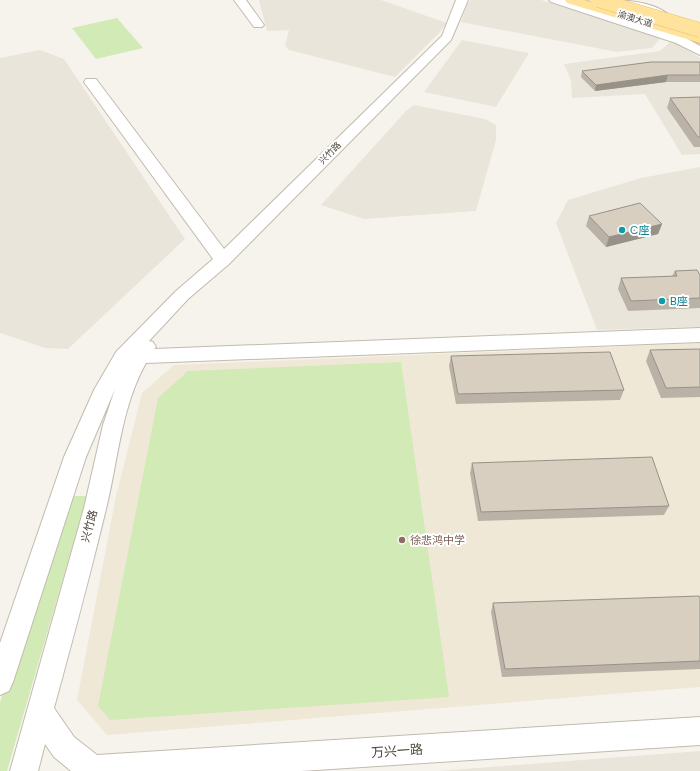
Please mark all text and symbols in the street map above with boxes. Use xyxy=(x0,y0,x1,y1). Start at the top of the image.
street label: 渝澳大道 xyxy=(616,8,654,30)
street label: 兴竹路 xyxy=(316,139,344,167)
place label: C座 xyxy=(630,222,650,238)
marker: C座 xyxy=(617,225,627,235)
place label: B座 xyxy=(670,293,688,309)
marker: B座 xyxy=(657,296,667,306)
street label: 兴竹路 xyxy=(77,508,101,544)
place label: 徐悲鸿中学 xyxy=(410,532,465,548)
marker: 徐悲鸿中学 xyxy=(397,535,407,545)
street label: 万兴一路 xyxy=(370,740,424,762)

